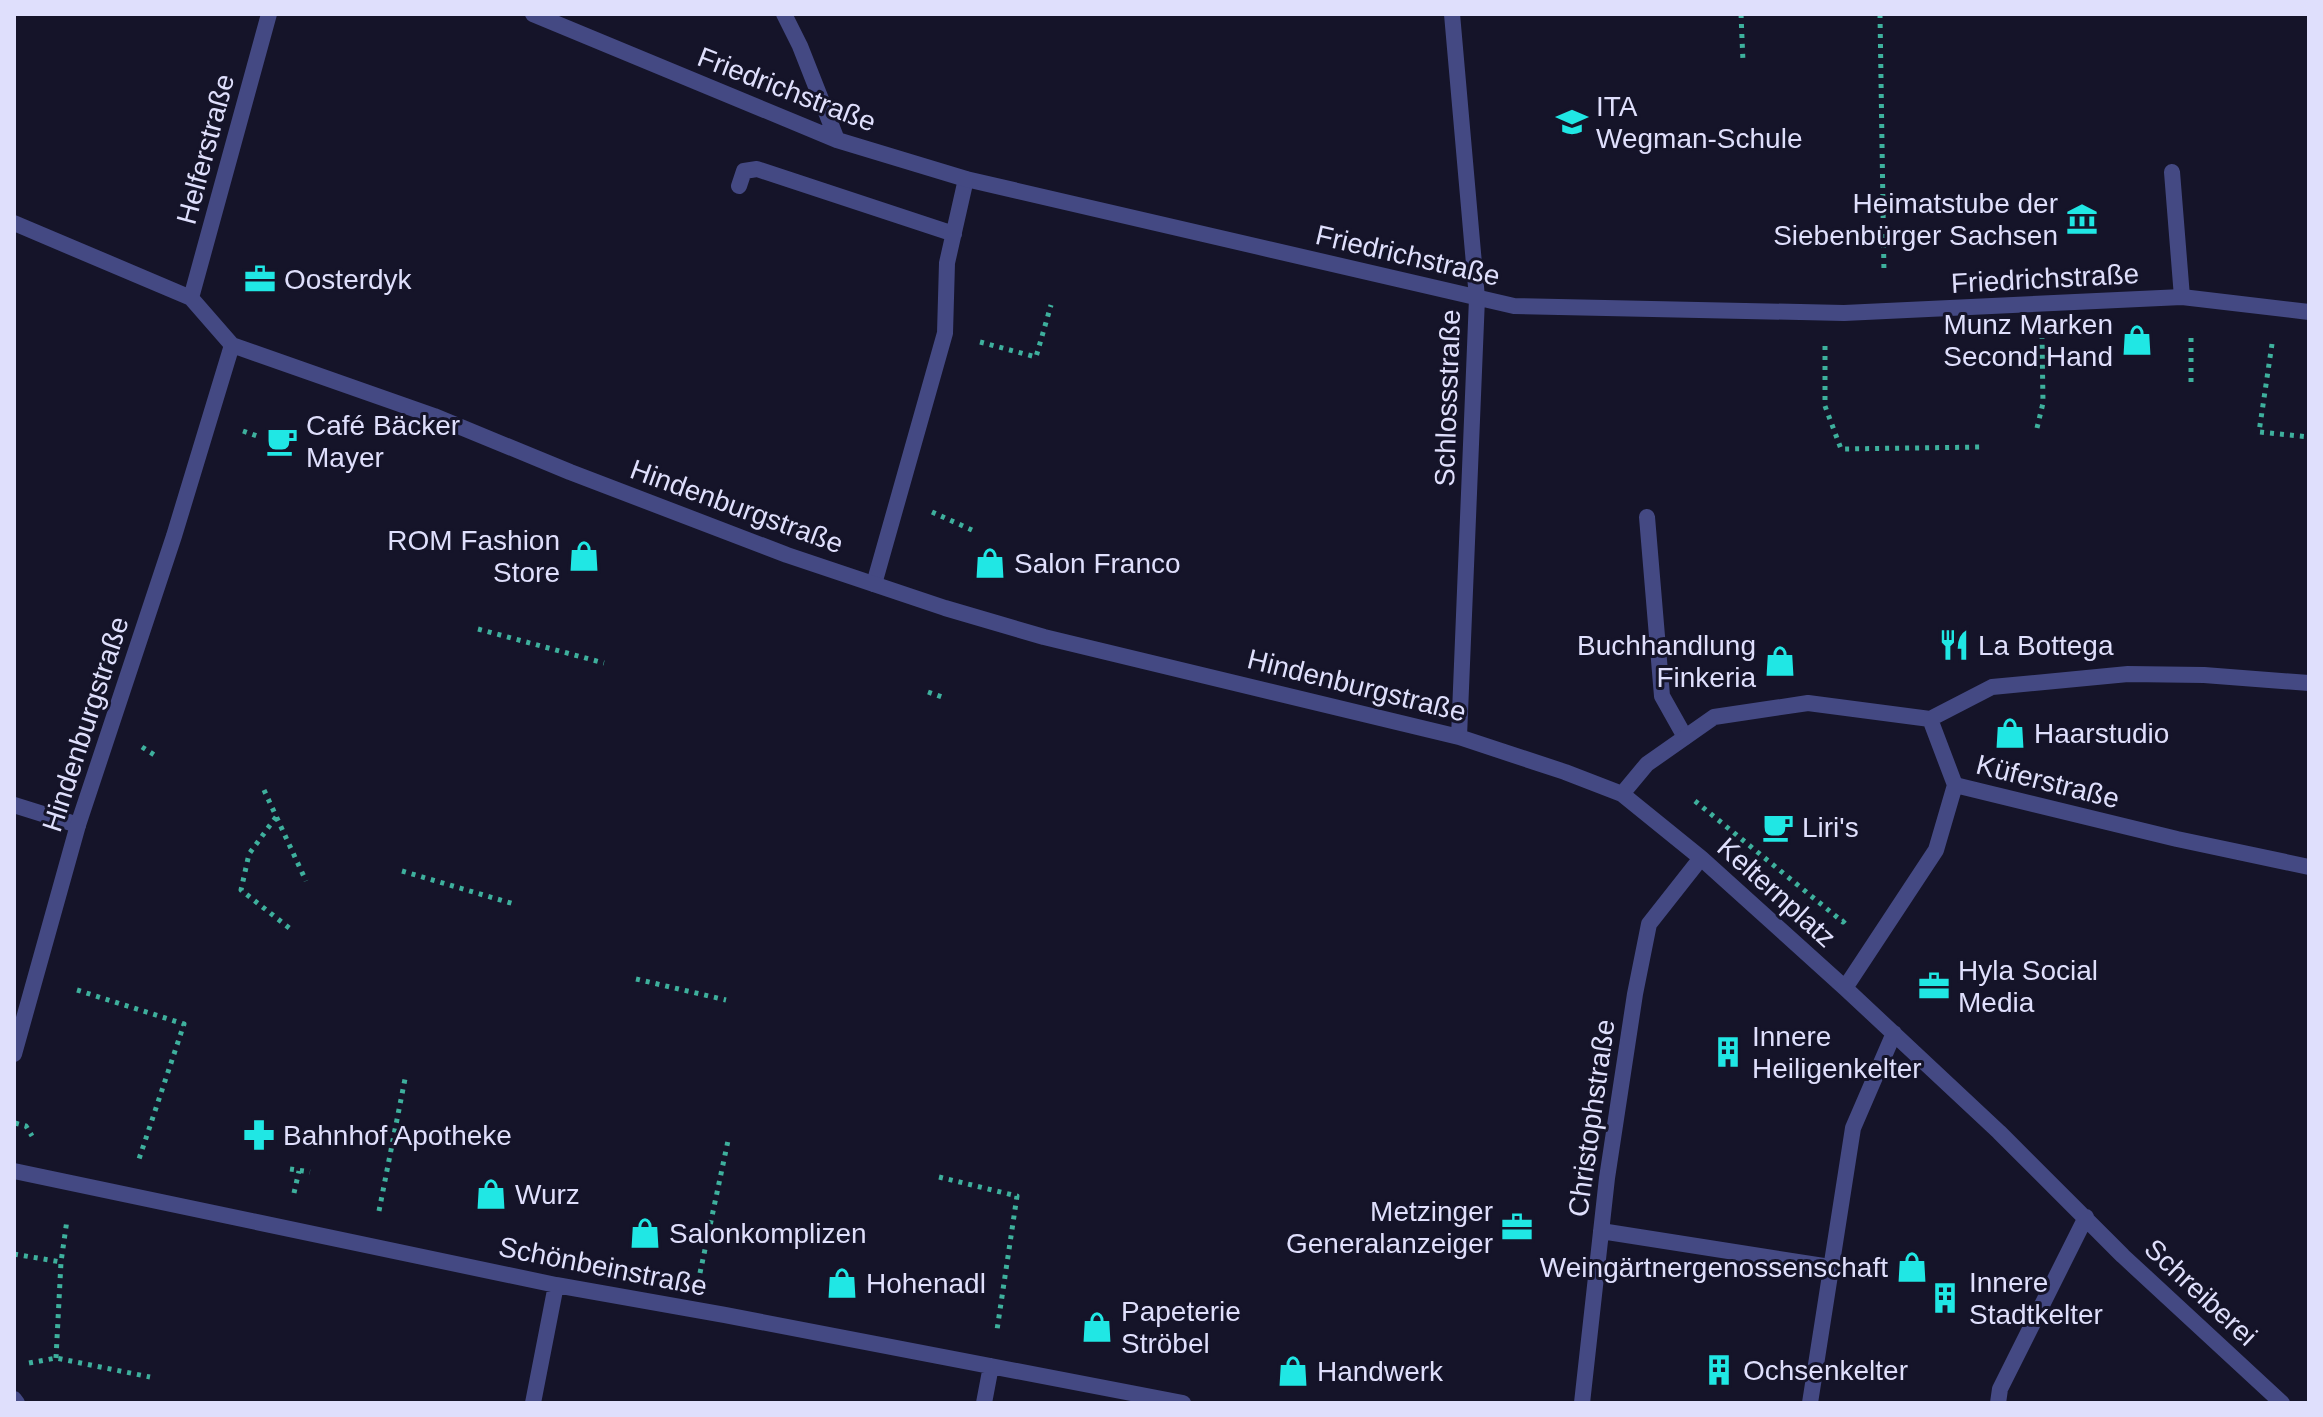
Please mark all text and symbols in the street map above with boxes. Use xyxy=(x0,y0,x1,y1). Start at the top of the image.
street label: Friedrichstraße xyxy=(693,41,880,138)
street label: Helferstraße xyxy=(171,71,240,228)
place label: ITA Wegman-Schule xyxy=(1596,91,1802,154)
school or university icon: ITA Wegman-Schule xyxy=(1555,105,1589,139)
place label: Heimatstube der Siebenbürger Sachsen xyxy=(1773,188,2058,251)
museum icon: Heimatstube der Siebenbürger Sachsen xyxy=(2065,202,2099,236)
street label: Friedrichstraße xyxy=(1313,219,1503,292)
street label: Friedrichstraße xyxy=(1950,258,2140,299)
office icon: Oosterdyk xyxy=(243,262,277,296)
place label: Oosterdyk xyxy=(284,264,413,295)
street label: Schlossstraße xyxy=(1429,309,1466,487)
place label: Munz Marken Second Hand xyxy=(1943,309,2113,372)
shop icon: Munz Marken Second Hand xyxy=(2120,323,2154,357)
place label: Café Bäcker Mayer xyxy=(306,410,460,473)
cafe icon: Café Bäcker Mayer xyxy=(265,424,299,458)
street label: Hindenburgstraße xyxy=(626,454,847,559)
place label: ROM Fashion Store xyxy=(387,525,560,588)
shop icon: ROM Fashion Store xyxy=(567,539,601,573)
shop icon: Salon Franco xyxy=(973,546,1007,580)
place label: Salon Franco xyxy=(1014,548,1181,579)
street label: Hindenburgstraße xyxy=(36,613,135,836)
restaurant icon: La Bottega xyxy=(1937,628,1971,662)
place label: Buchhandlung Finkeria xyxy=(1577,630,1756,693)
place label: La Bottega xyxy=(1978,630,2114,661)
street label: Hindenburgstraße xyxy=(1244,643,1469,728)
shop icon: Buchhandlung Finkeria xyxy=(1763,644,1797,678)
shop icon: Haarstudio xyxy=(1993,716,2027,750)
place label: Haarstudio xyxy=(2034,718,2169,749)
street label: Küferstraße xyxy=(1973,749,2123,814)
cafe icon: Liri's xyxy=(1761,810,1795,844)
place label: Liri's xyxy=(1802,812,1859,843)
street label: Kelternplatz xyxy=(1711,831,1842,953)
place label: Hyla Social Media xyxy=(1958,955,2098,1018)
office icon: Hyla Social Media xyxy=(1917,969,1951,1003)
street label: Christophstraße xyxy=(1562,1017,1621,1219)
place label: Innere Heiligenkelter xyxy=(1752,1021,1922,1084)
building icon: Innere Heiligenkelter xyxy=(1711,1035,1745,1069)
pharmacy icon: Bahnhof Apotheke xyxy=(242,1118,276,1152)
place label: Bahnhof Apotheke xyxy=(283,1120,512,1151)
shop icon: Wurz xyxy=(474,1177,508,1211)
place label: Wurz xyxy=(515,1179,580,1210)
place label: Metzinger Generalanzeiger xyxy=(1286,1196,1493,1259)
office icon: Metzinger Generalanzeiger xyxy=(1500,1210,1534,1244)
shop icon: Salonkomplizen xyxy=(628,1216,662,1250)
place label: Salonkomplizen xyxy=(669,1218,867,1249)
street label: Schönbeinstraße xyxy=(496,1231,710,1302)
street label: Schreiberei xyxy=(2138,1233,2263,1352)
shop icon: Weingärtnergenossenschaft xyxy=(1895,1250,1929,1284)
place label: Weingärtnergenossenschaft xyxy=(1540,1252,1888,1283)
shop icon: Hohenadl xyxy=(825,1266,859,1300)
place label: Innere Stadtkelter xyxy=(1969,1267,2103,1330)
place label: Hohenadl xyxy=(866,1268,986,1299)
building icon: Innere Stadtkelter xyxy=(1928,1281,1962,1315)
place label: Papeterie Ströbel xyxy=(1121,1296,1241,1359)
shop icon: Papeterie Ströbel xyxy=(1080,1310,1114,1344)
building icon: Ochsenkelter xyxy=(1702,1353,1736,1387)
shop icon: Handwerk xyxy=(1276,1354,1310,1388)
place label: Ochsenkelter xyxy=(1743,1355,1908,1386)
place label: Handwerk xyxy=(1317,1356,1444,1387)

